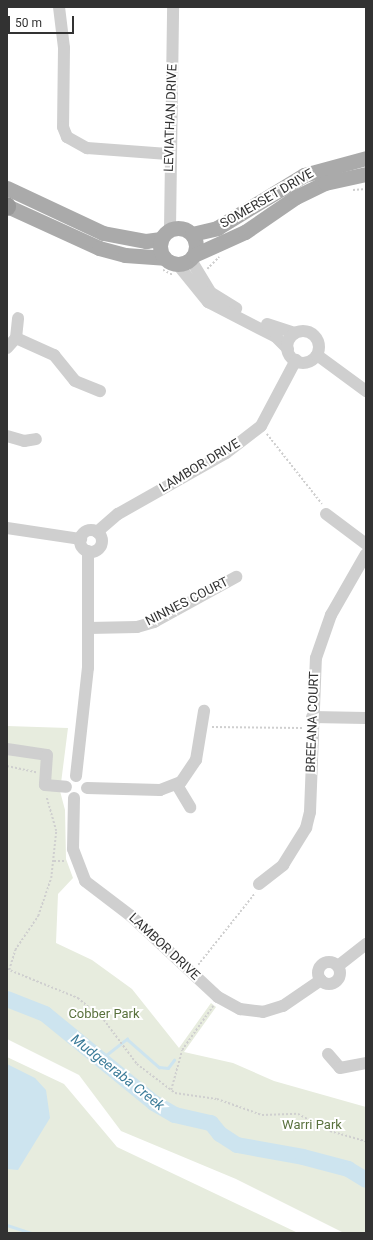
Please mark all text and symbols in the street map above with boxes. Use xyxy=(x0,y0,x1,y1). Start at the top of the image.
scale bar xyxy=(10,8,76,34)
text: 50 m xyxy=(15,16,42,30)
street label: LEVIATHAN DRIVE xyxy=(161,64,181,172)
street label: SOMERSET DRIVE xyxy=(217,166,317,232)
street label: LAMBOR DRIVE xyxy=(157,436,243,496)
street label: NINNES COURT xyxy=(143,574,231,630)
street label: BREEANA COURT xyxy=(303,671,323,773)
street label: LAMBOR DRIVE xyxy=(125,910,203,984)
park label: Cobber Park xyxy=(68,1006,140,1022)
water label: Mudgeeraba Creek xyxy=(68,1030,168,1114)
park label: Warri Park xyxy=(282,1117,342,1133)

